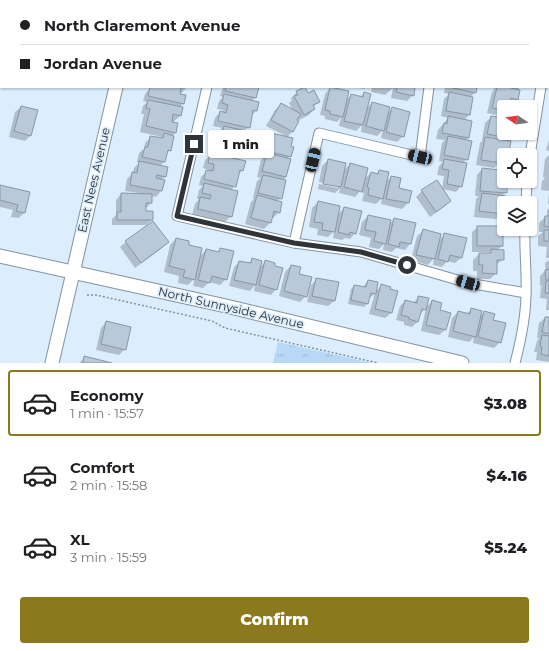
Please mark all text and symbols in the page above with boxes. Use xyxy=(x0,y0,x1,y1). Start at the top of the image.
text: North Claremont Avenue xyxy=(44,16,240,35)
text: Jordan Avenue xyxy=(44,54,162,73)
north arrow xyxy=(497,100,537,140)
map controls xyxy=(497,100,537,236)
street label: East Nees Avenue xyxy=(74,126,113,234)
callout: 1 min xyxy=(208,130,274,158)
route end xyxy=(185,135,203,153)
text: 1 min xyxy=(223,136,259,152)
car xyxy=(304,147,322,173)
car xyxy=(407,148,433,166)
button: locate xyxy=(497,148,537,188)
button: layers xyxy=(497,196,537,236)
route start xyxy=(398,256,416,274)
car xyxy=(455,274,481,292)
street label: North Sunnyside Avenue xyxy=(157,283,305,332)
icon: car xyxy=(22,385,58,421)
text: Economy xyxy=(70,386,143,405)
text: $3.08 xyxy=(484,394,527,413)
text: 1 min · 15:57 xyxy=(70,405,144,421)
icon: car xyxy=(22,457,58,493)
text: Comfort xyxy=(70,458,135,477)
text: $4.16 xyxy=(487,466,527,485)
text: 2 min · 15:58 xyxy=(70,477,147,493)
icon: car xyxy=(22,529,58,565)
text: XL xyxy=(70,530,89,549)
text: $5.24 xyxy=(484,538,527,557)
text: 3 min · 15:59 xyxy=(70,549,147,565)
button: Confirm xyxy=(20,597,529,643)

